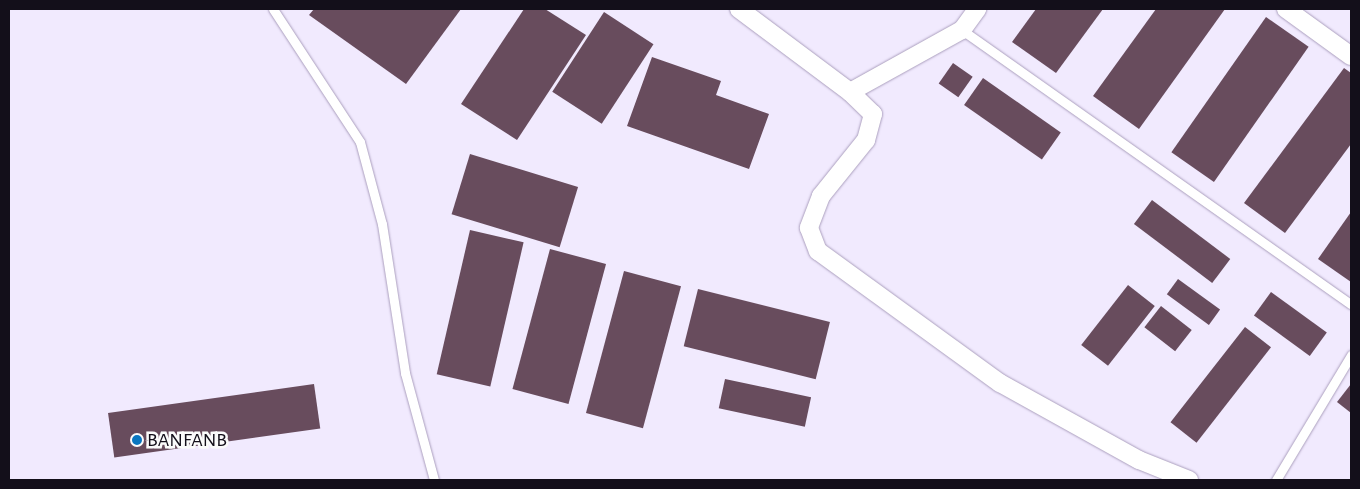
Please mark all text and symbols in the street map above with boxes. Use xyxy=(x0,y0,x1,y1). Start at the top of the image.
place label: BANFANB xyxy=(147,428,227,452)
marker: BANFANB xyxy=(131,434,143,446)

